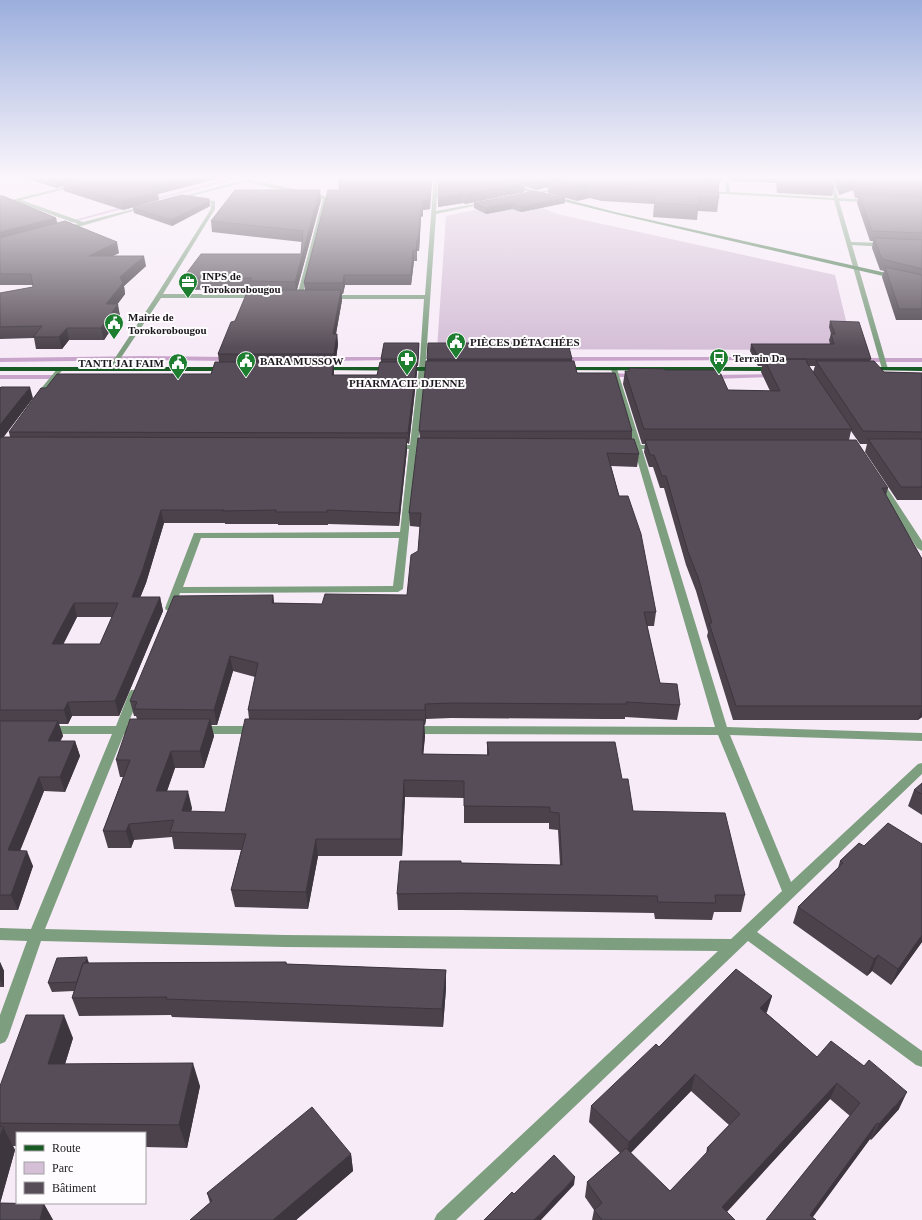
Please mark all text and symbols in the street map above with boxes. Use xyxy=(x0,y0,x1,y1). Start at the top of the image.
place label: INPS de Torokorobougou xyxy=(202,270,281,295)
office icon: INPS de Torokorobougou xyxy=(177,271,199,299)
place label: Mairie de Torokorobougou xyxy=(128,311,207,336)
public building icon: Mairie de Torokorobougou xyxy=(103,312,125,340)
public building icon: PIÈCES DÉTACHÉES xyxy=(445,331,467,359)
place label: PIÈCES DÉTACHÉES xyxy=(470,336,580,348)
bus stop icon: Terrain Da xyxy=(708,347,730,375)
pharmacy icon: PHARMACIE DJENNE xyxy=(396,348,418,376)
public building icon: BARA MUSSOW xyxy=(235,350,257,378)
public building icon: TANTI JAI FAIM xyxy=(167,352,189,380)
place label: Terrain Da xyxy=(733,352,785,364)
place label: BARA MUSSOW xyxy=(260,355,343,367)
place label: TANTI JAI FAIM xyxy=(78,357,165,369)
place label: PHARMACIE DJENNE xyxy=(349,377,465,389)
legend xyxy=(16,1132,146,1204)
text: Route xyxy=(52,1141,81,1155)
text: Parc xyxy=(52,1161,73,1175)
text: Bâtiment xyxy=(52,1181,97,1195)

